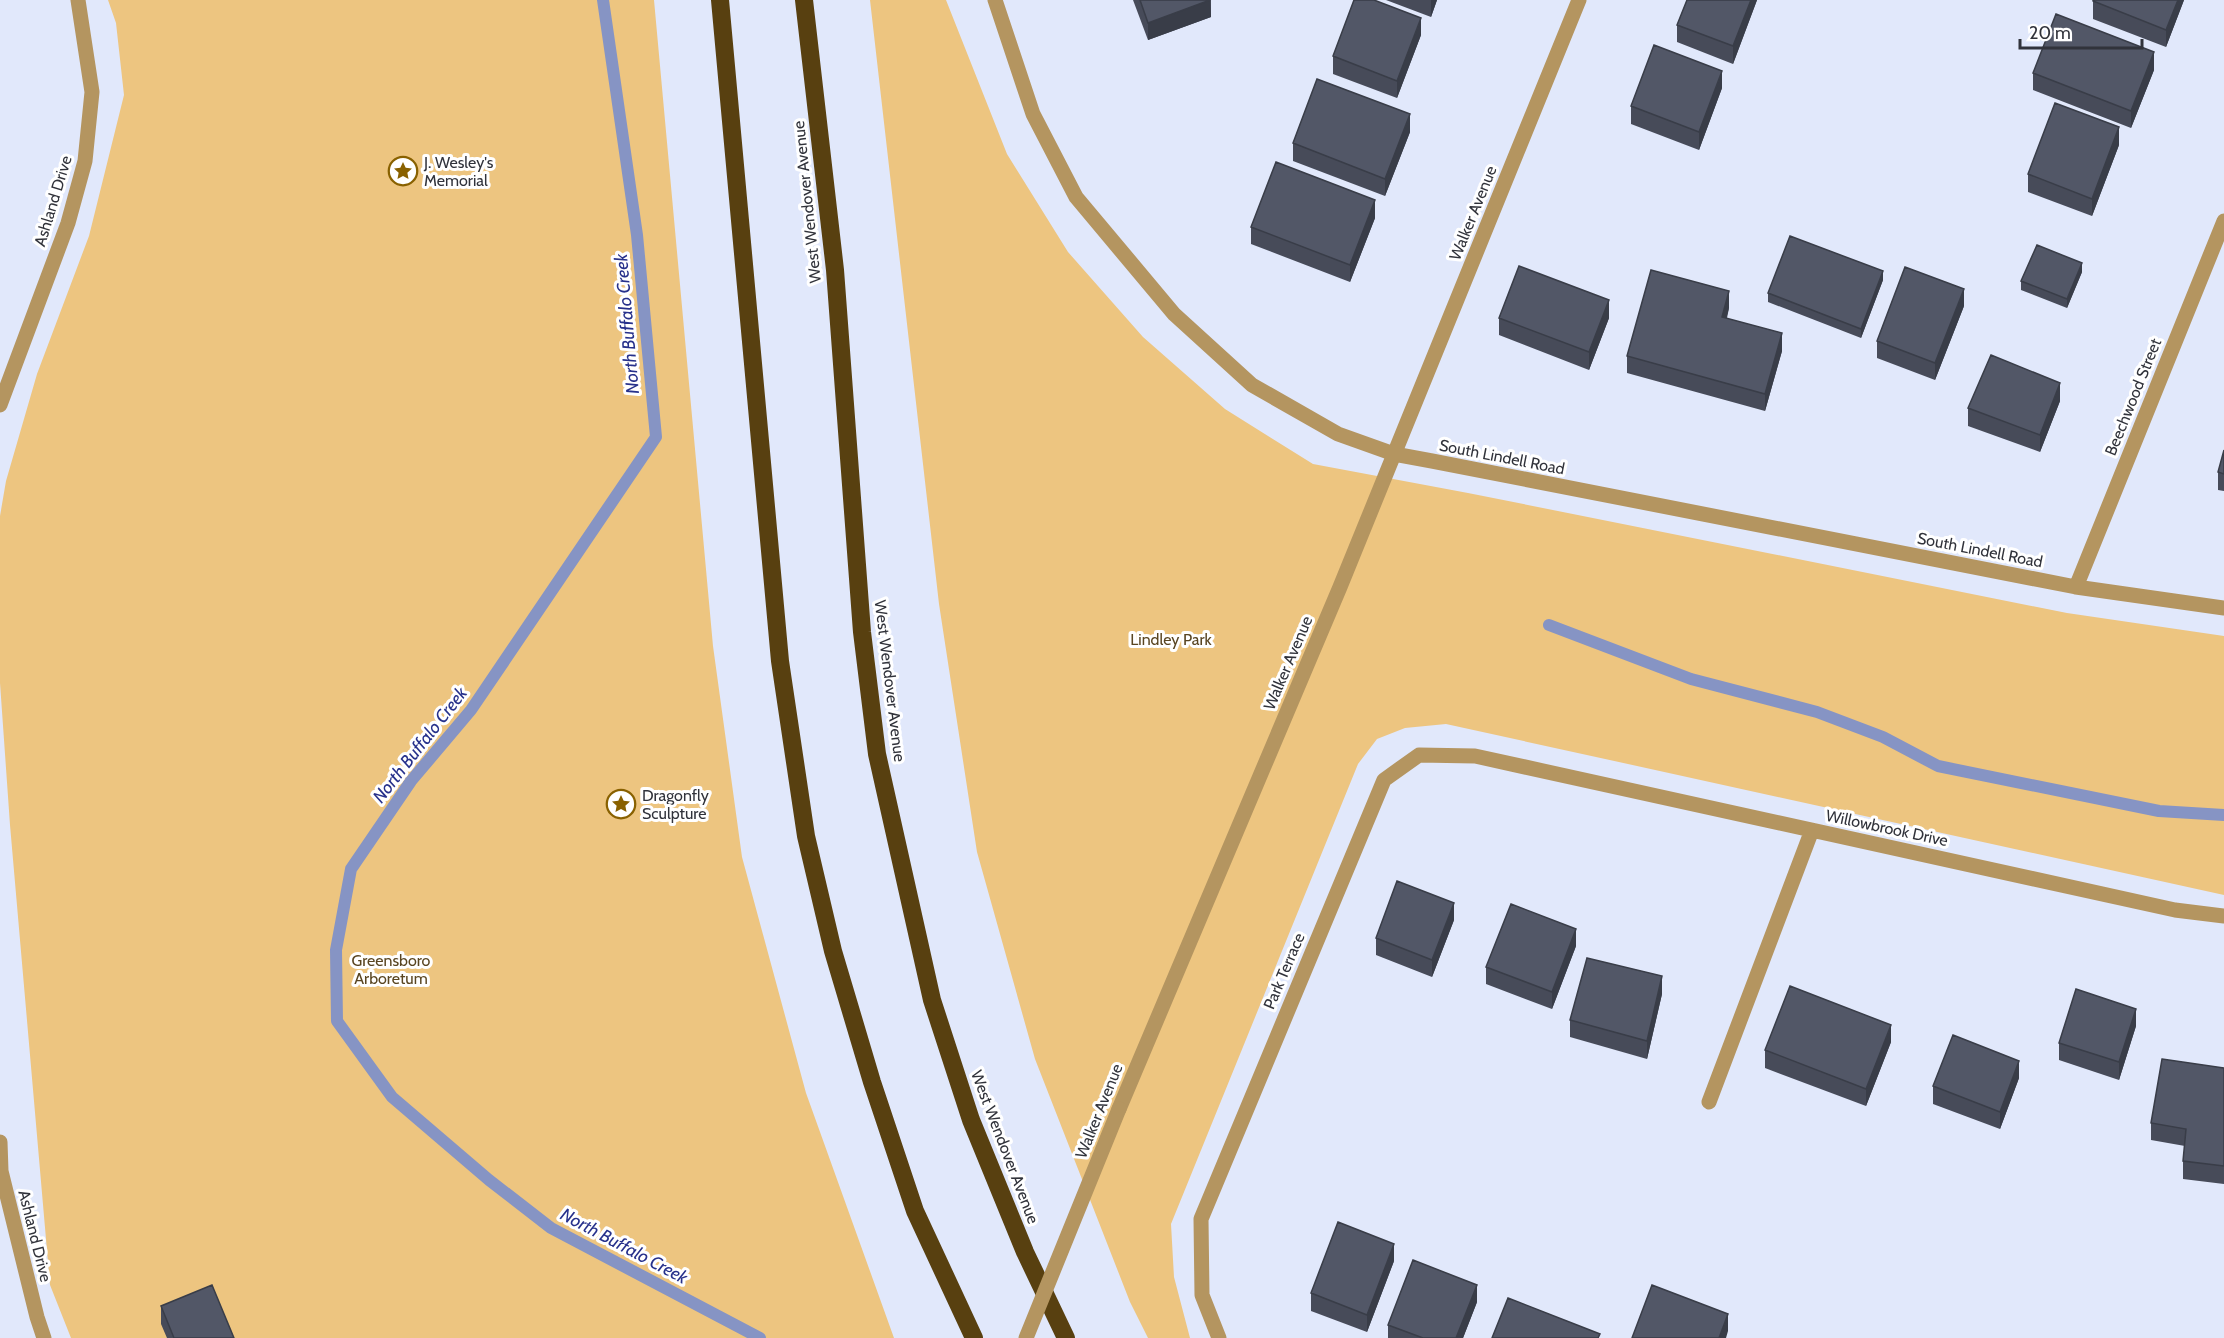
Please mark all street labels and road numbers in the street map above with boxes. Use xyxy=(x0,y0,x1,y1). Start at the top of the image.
street label: West Wendover Avenue xyxy=(789,120,825,284)
street label: Ashland Drive xyxy=(30,153,76,249)
street label: Walker Avenue xyxy=(1445,163,1501,263)
street label: Beechwood Street xyxy=(2101,335,2165,458)
street label: South Lindell Road xyxy=(1438,436,1566,478)
street label: South Lindell Road xyxy=(1916,529,2044,571)
street label: West Wendover Avenue xyxy=(871,599,909,763)
street label: Walker Avenue xyxy=(1260,613,1316,713)
street label: Willowbrook Drive xyxy=(1824,806,1950,850)
street label: Park Terrace xyxy=(1259,930,1309,1012)
street label: Walker Avenue xyxy=(1071,1061,1127,1161)
street label: West Wendover Avenue xyxy=(967,1068,1043,1226)
street label: Ashland Drive xyxy=(14,1188,56,1284)

